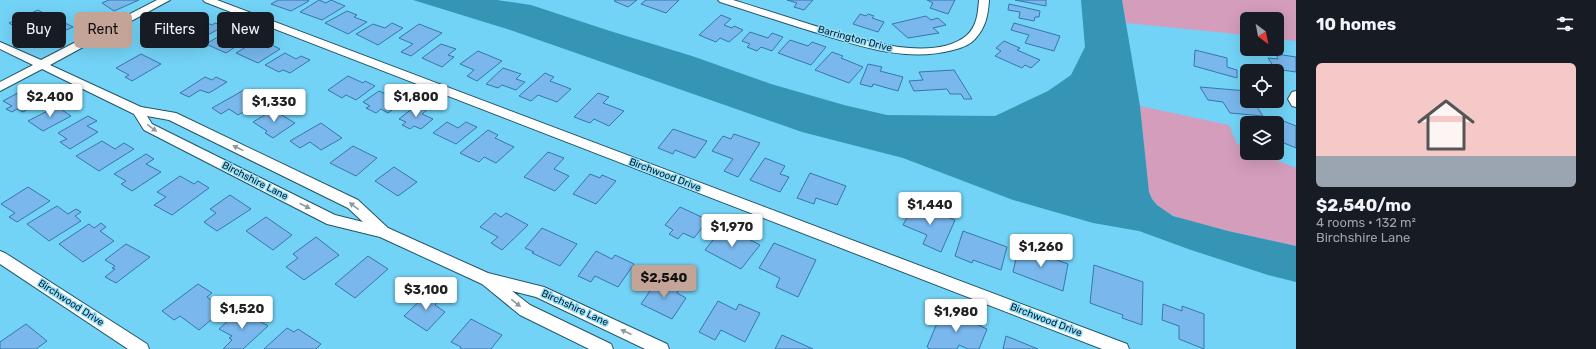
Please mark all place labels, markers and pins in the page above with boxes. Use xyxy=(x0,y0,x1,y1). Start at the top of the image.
pin: $2,400 xyxy=(17,84,83,118)
pin: $1,800 xyxy=(383,84,449,118)
pin: $1,330 xyxy=(241,89,307,123)
pin: $1,440 xyxy=(897,192,963,226)
pin: $1,970 xyxy=(699,214,765,248)
pin: $1,260 xyxy=(1008,234,1074,268)
pin: $2,540 xyxy=(631,265,697,299)
pin: $3,100 xyxy=(393,277,459,311)
pin: $1,520 xyxy=(209,296,275,330)
pin: $1,980 xyxy=(923,299,989,333)

